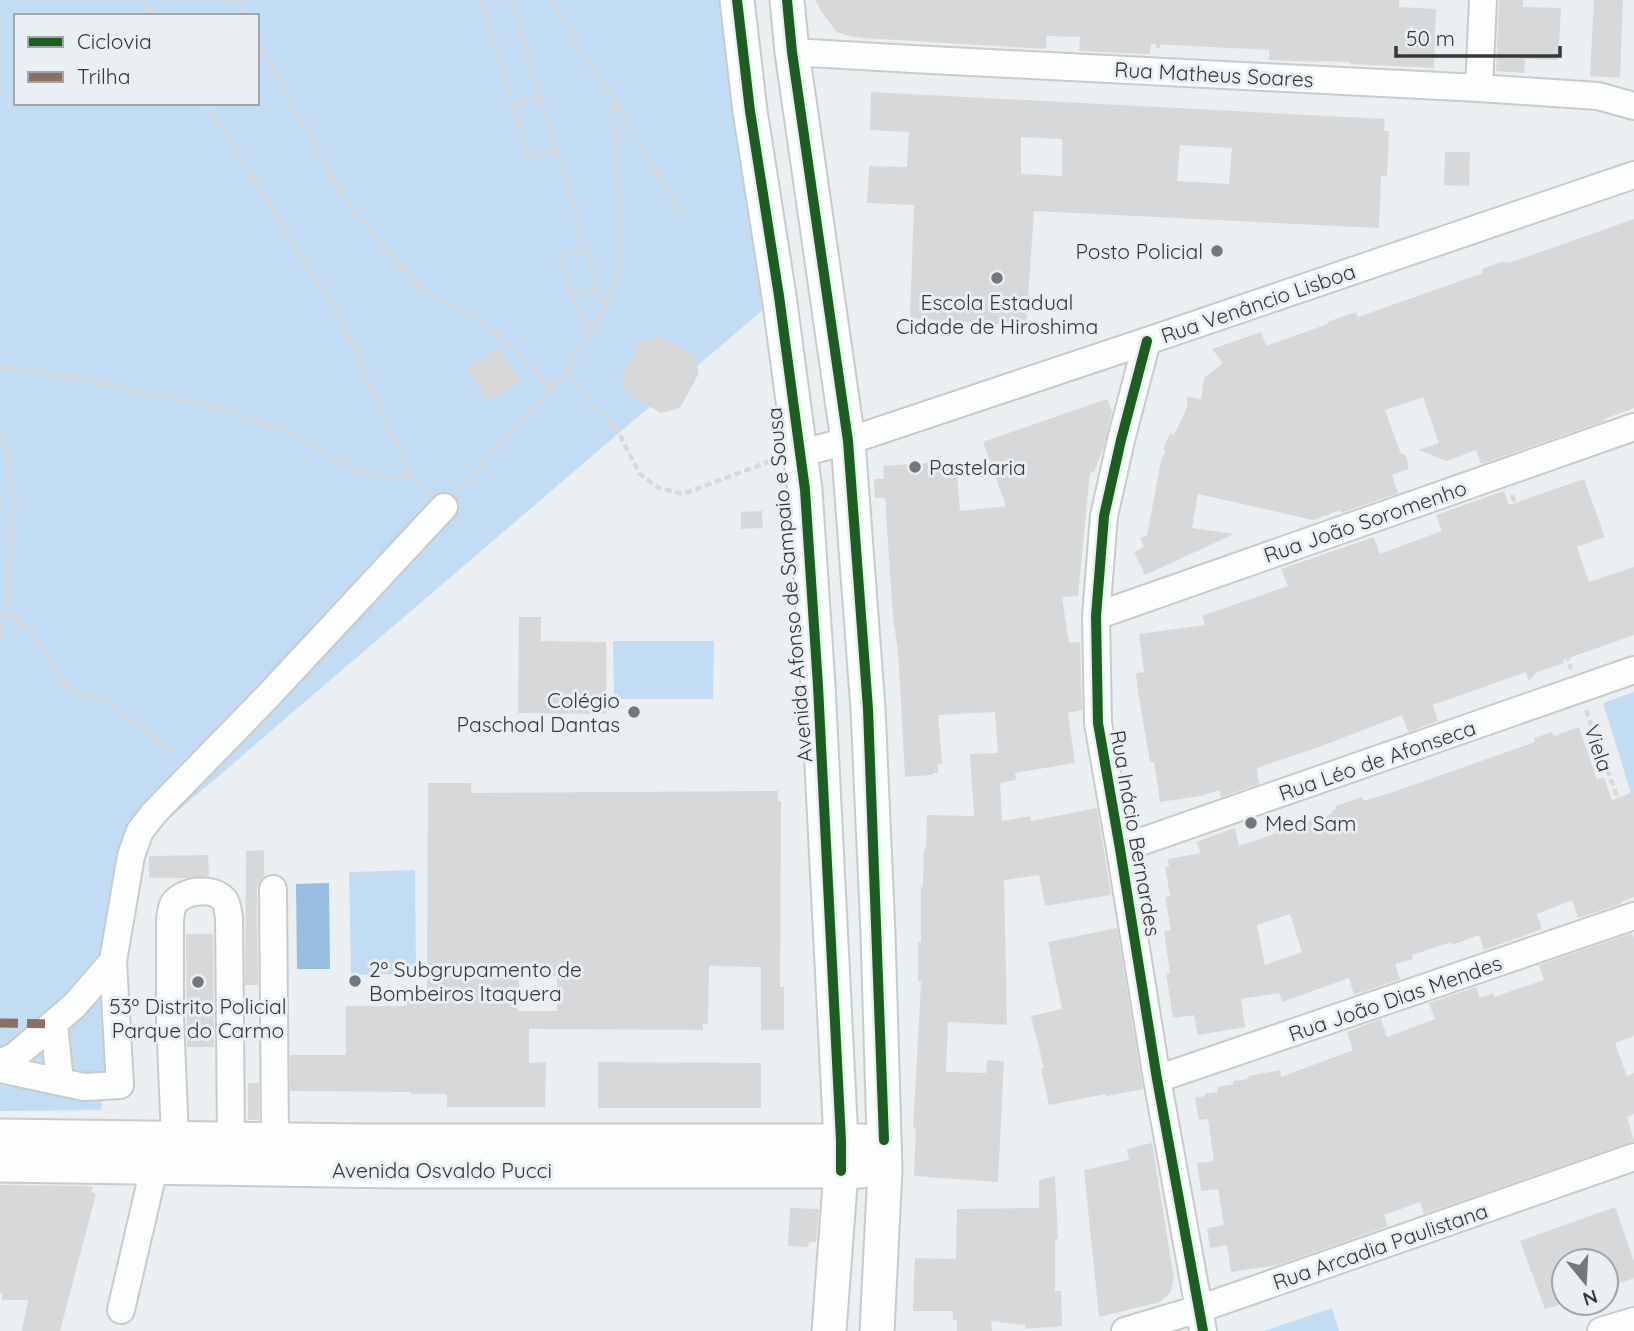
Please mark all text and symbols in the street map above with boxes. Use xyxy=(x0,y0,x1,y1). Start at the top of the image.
legend xyxy=(14,14,259,105)
scale bar xyxy=(1396,14,1560,58)
text: 50 m xyxy=(1406,25,1455,51)
text: Ciclovia xyxy=(77,28,152,54)
street label: Rua Matheus Soares xyxy=(1114,56,1314,92)
text: Trilha xyxy=(77,63,131,89)
place label: Posto Policial xyxy=(1075,238,1203,264)
marker: Posto Policial xyxy=(1209,243,1225,259)
street label: Rua Venâncio Lisboa xyxy=(1157,257,1359,349)
marker: Escola Estadual Cidade de Hiroshima xyxy=(989,270,1005,286)
place label: Escola Estadual Cidade de Hiroshima xyxy=(896,289,1098,339)
street label: Avenida Afonso de Sampaio e Sousa xyxy=(761,406,817,764)
place label: Pastelaria xyxy=(929,454,1026,480)
marker: Pastelaria xyxy=(907,459,923,475)
street label: Rua João Soromenho xyxy=(1260,474,1470,568)
place label: Colégio Paschoal Dantas xyxy=(457,687,620,737)
marker: Colégio Paschoal Dantas xyxy=(626,704,642,720)
street label: Rua Léo de Afonseca xyxy=(1275,714,1479,806)
street label: Viela xyxy=(1579,721,1619,775)
street label: Rua Inácio Bernardes xyxy=(1105,728,1167,938)
place label: Med Sam xyxy=(1265,810,1356,836)
marker: Med Sam xyxy=(1243,815,1259,831)
street label: Rua João Dias Mendes xyxy=(1285,949,1505,1047)
place label: 2º Subgrupamento de Bombeiros Itaquera xyxy=(369,956,582,1006)
marker: 2º Subgrupamento de Bombeiros Itaquera xyxy=(347,973,363,989)
marker: 53º Distrito Policial Parque do Carmo xyxy=(190,974,206,990)
place label: 53º Distrito Policial Parque do Carmo xyxy=(109,993,287,1043)
street label: Avenida Osvaldo Pucci xyxy=(332,1157,552,1183)
street label: Rua Arcadia Paulistana xyxy=(1269,1197,1491,1295)
north arrow xyxy=(1550,1247,1620,1317)
text: N xyxy=(1580,1285,1601,1312)

